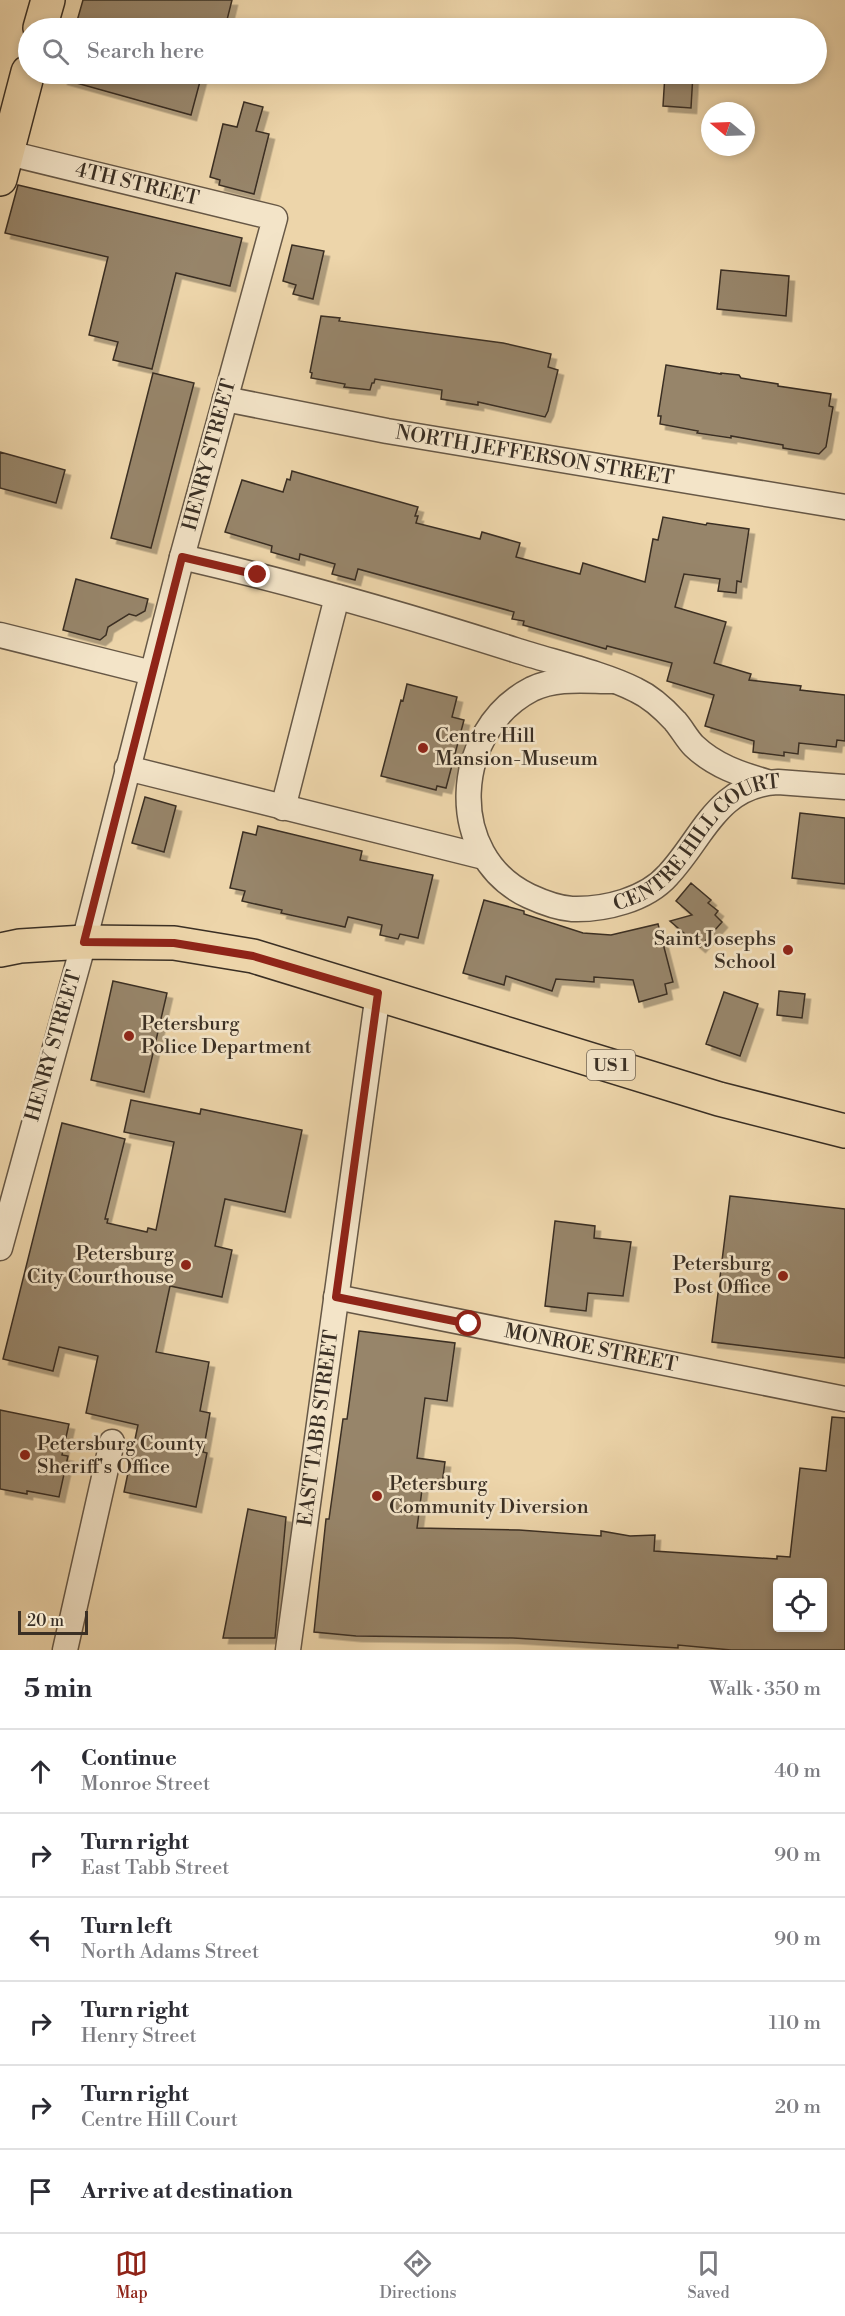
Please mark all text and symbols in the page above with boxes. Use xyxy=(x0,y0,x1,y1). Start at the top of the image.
search box xyxy=(18,18,827,84)
icon: search xyxy=(39,35,72,68)
text: Search here xyxy=(87,38,204,65)
north arrow xyxy=(701,102,755,156)
street label: 4TH STREET xyxy=(72,157,202,212)
street label: HENRY STREET xyxy=(178,376,242,534)
street label: NORTH JEFFERSON STREET xyxy=(394,420,676,491)
route end xyxy=(244,561,270,587)
place label: Centre Hill Mansion-Museum xyxy=(435,724,598,772)
marker: Centre Hill Mansion-Museum xyxy=(416,741,430,755)
street label: CENTRE HILL COURT xyxy=(610,769,781,917)
place label: Saint Josephs School xyxy=(654,927,776,975)
marker: Saint Josephs School xyxy=(781,943,795,957)
street label: HENRY STREET xyxy=(20,968,88,1124)
place label: Petersburg Police Department xyxy=(141,1012,312,1060)
marker: Petersburg Police Department xyxy=(122,1029,136,1043)
road number: US 1 xyxy=(587,1050,635,1080)
place label: Petersburg City Courthouse xyxy=(27,1242,175,1290)
place label: Petersburg Post Office xyxy=(672,1252,772,1300)
marker: Petersburg City Courthouse xyxy=(179,1258,193,1272)
marker: Petersburg Post Office xyxy=(776,1269,790,1283)
route start xyxy=(455,1310,481,1336)
street label: MONROE STREET xyxy=(502,1319,680,1378)
street label: EAST TABB STREET xyxy=(293,1329,344,1528)
place label: Petersburg County Sheriff's Office xyxy=(37,1432,205,1480)
marker: Petersburg County Sheriff's Office xyxy=(18,1448,32,1462)
place label: Petersburg Community Diversion xyxy=(389,1472,589,1520)
marker: Petersburg Community Diversion xyxy=(370,1489,384,1503)
map controls xyxy=(773,1578,827,1632)
button: locate xyxy=(773,1578,827,1632)
scale bar xyxy=(18,1608,88,1636)
text: 20 m xyxy=(27,1611,64,1631)
text: 5 min xyxy=(24,1673,92,1705)
text: Walk · 350 m xyxy=(709,1677,821,1702)
text: Continue xyxy=(81,1745,177,1772)
icon: ahead xyxy=(24,1755,57,1788)
text: 40 m xyxy=(774,1759,821,1784)
text: Monroe Street xyxy=(81,1772,210,1797)
text: Turn right xyxy=(81,1829,189,1856)
icon: right xyxy=(24,1839,57,1872)
text: 90 m xyxy=(774,1843,821,1868)
text: East Tabb Street xyxy=(81,1856,229,1881)
text: Turn left xyxy=(81,1913,172,1940)
icon: left xyxy=(24,1923,57,1956)
text: 90 m xyxy=(774,1927,821,1952)
text: North Adams Street xyxy=(81,1940,259,1965)
text: Turn right xyxy=(81,1997,189,2024)
icon: right xyxy=(24,2007,57,2040)
text: 110 m xyxy=(769,2011,821,2036)
text: Henry Street xyxy=(81,2024,197,2049)
text: Turn right xyxy=(81,2081,189,2108)
icon: right xyxy=(24,2091,57,2124)
text: 20 m xyxy=(775,2095,821,2120)
text: Centre Hill Court xyxy=(81,2108,238,2133)
icon: arrive xyxy=(24,2175,57,2208)
text: Arrive at destination xyxy=(81,2178,293,2205)
tab: Map xyxy=(115,2247,148,2303)
tab: Directions xyxy=(379,2247,457,2303)
tab: Saved xyxy=(687,2247,730,2303)

